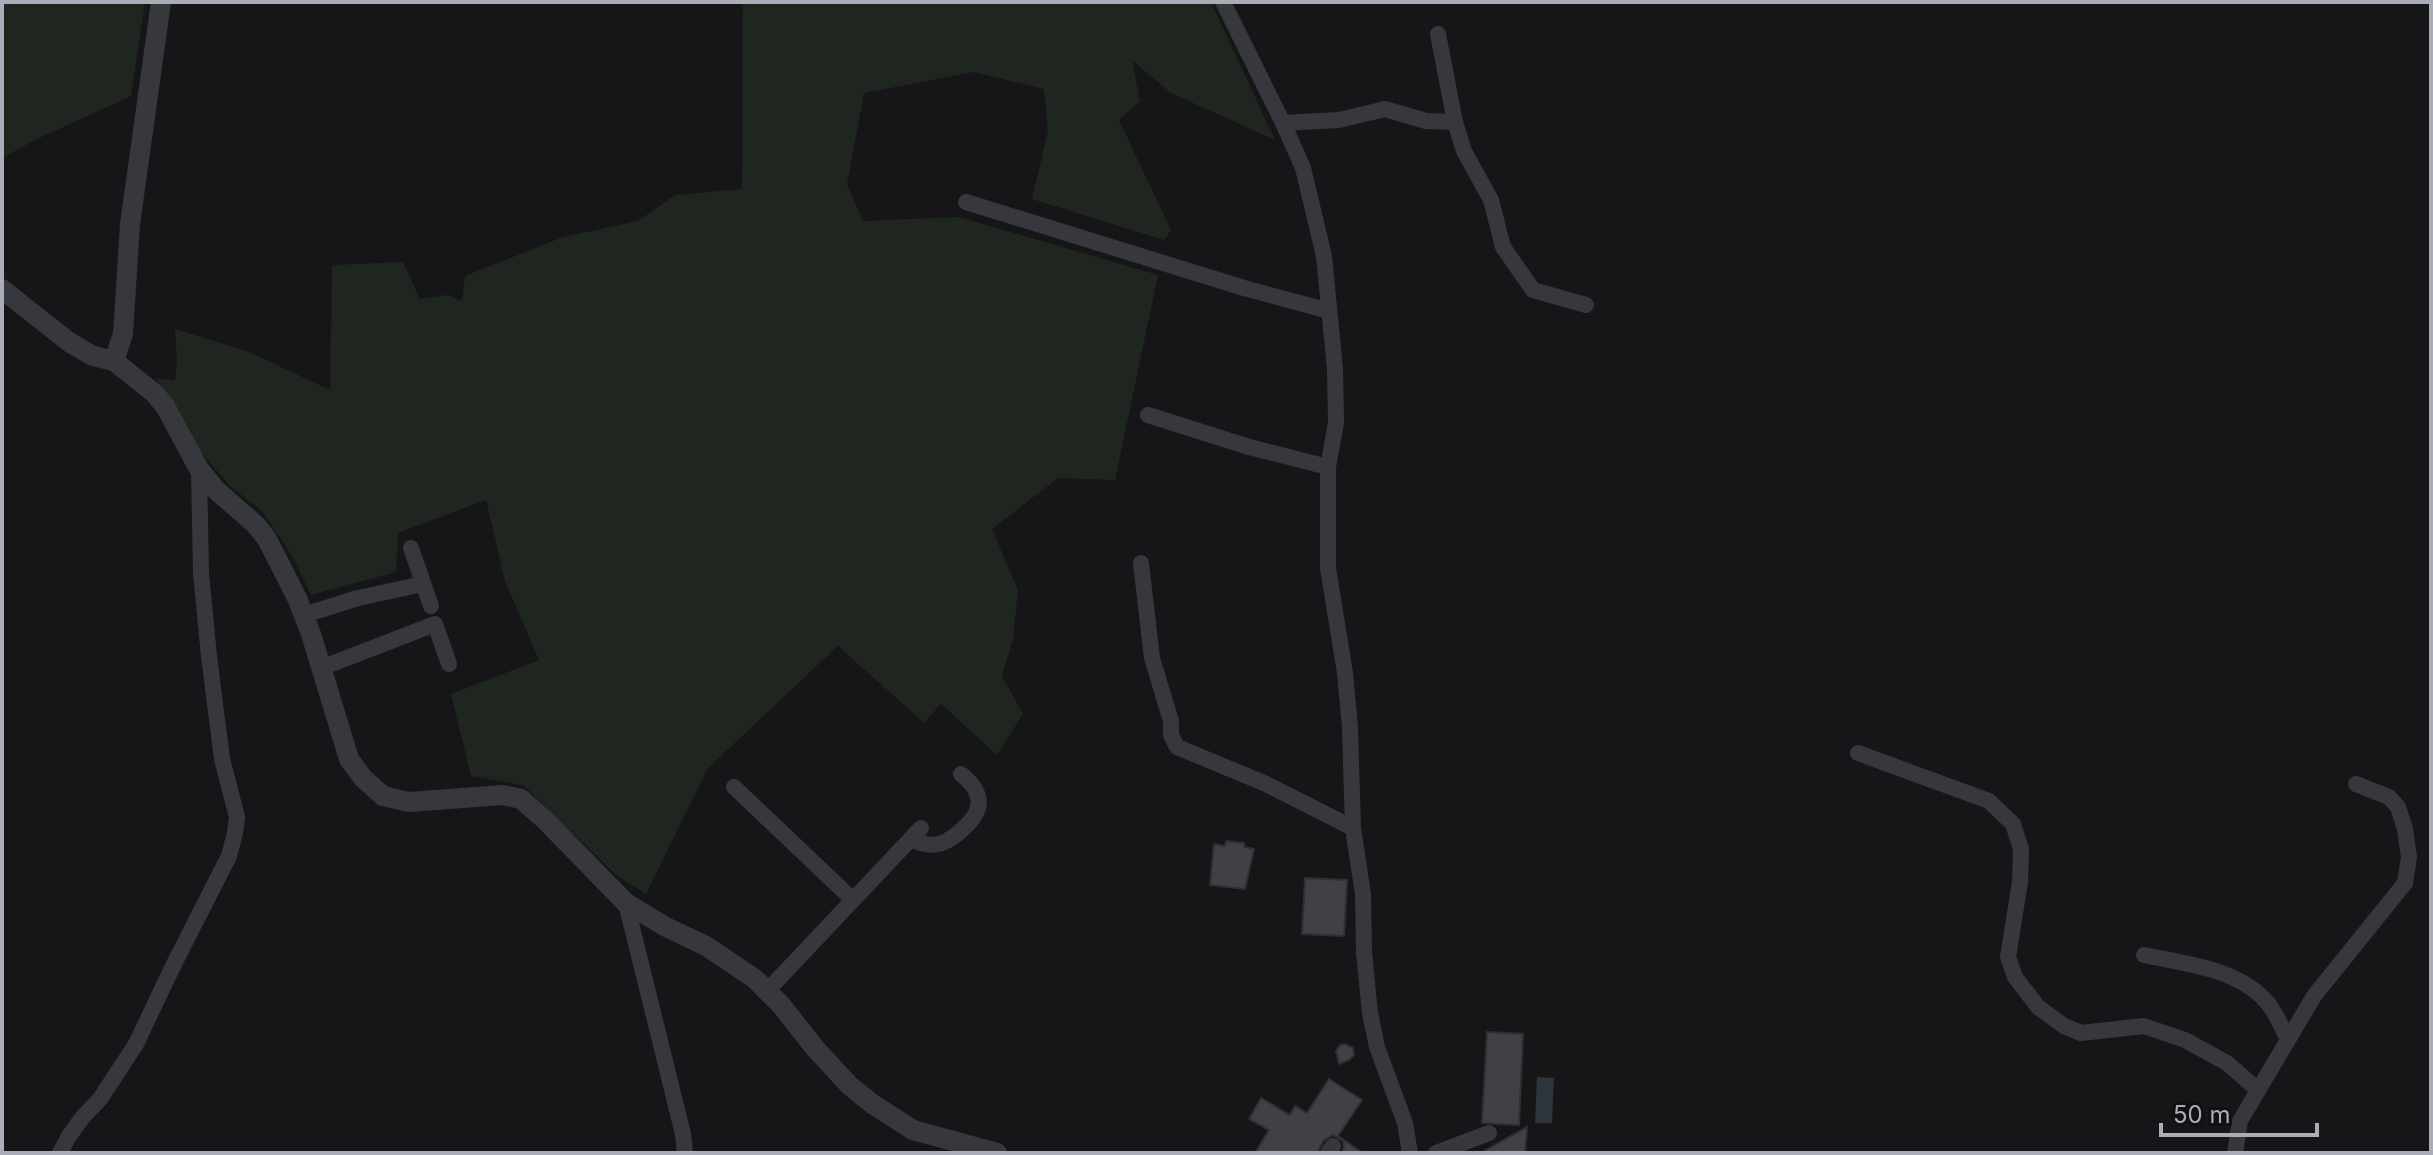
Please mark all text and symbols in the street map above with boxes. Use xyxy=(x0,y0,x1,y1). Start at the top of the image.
scale bar xyxy=(2161,1087,2317,1137)
text: 50 m xyxy=(2173,1100,2231,1129)

